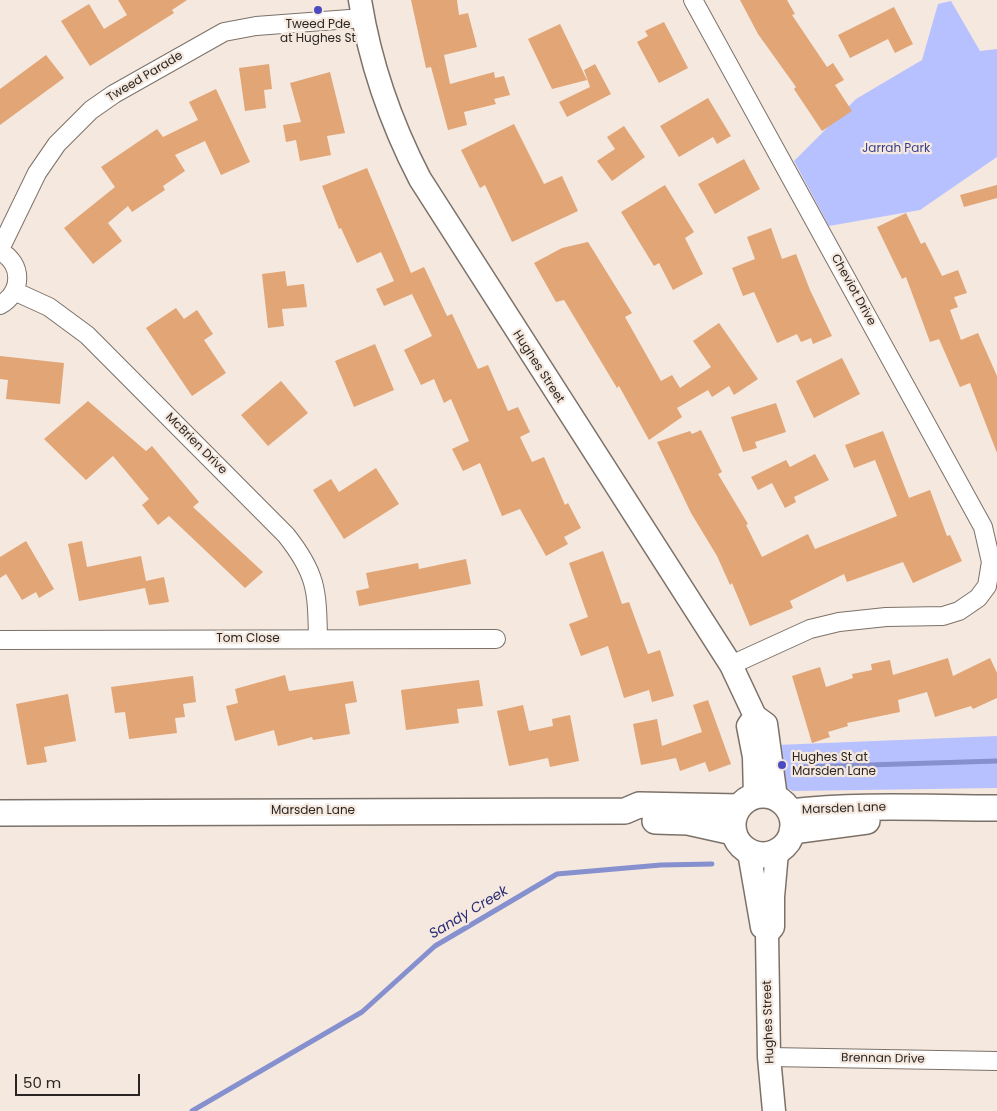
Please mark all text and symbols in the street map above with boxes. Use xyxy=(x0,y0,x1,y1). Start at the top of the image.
marker: Tweed Pde at Hughes St xyxy=(312,4,324,16)
place label: Tweed Pde at Hughes St xyxy=(280,18,356,46)
street label: Tweed Parade xyxy=(105,49,185,105)
park label: Jarrah Park xyxy=(862,142,930,156)
street label: Cheviot Drive xyxy=(827,252,879,328)
street label: Hughes Street xyxy=(509,328,567,406)
street label: McBrien Drive xyxy=(162,410,230,478)
street label: Tom Close xyxy=(216,632,280,646)
place label: Hughes St at Marsden Lane xyxy=(792,751,876,779)
marker: Hughes St at Marsden Lane xyxy=(776,759,788,771)
street label: Marsden Lane xyxy=(802,800,886,818)
street label: Marsden Lane xyxy=(271,804,355,818)
water label: Sandy Creek xyxy=(427,883,511,943)
street label: Hughes Street xyxy=(760,980,778,1064)
street label: Brennan Drive xyxy=(841,1051,925,1067)
scale bar xyxy=(18,1064,142,1096)
text: 50 m xyxy=(23,1072,61,1093)

